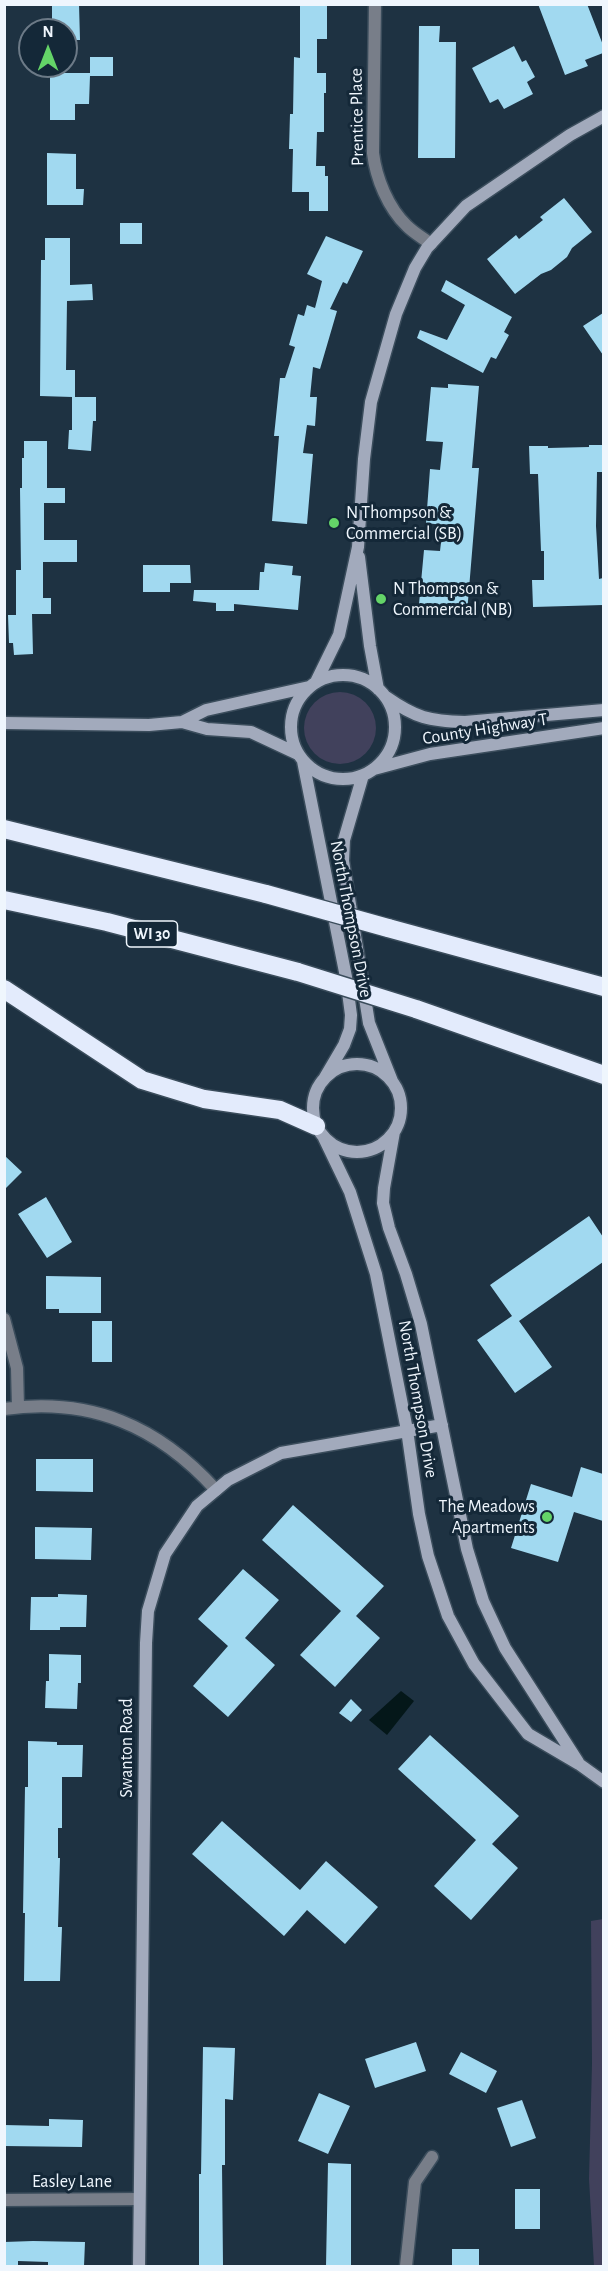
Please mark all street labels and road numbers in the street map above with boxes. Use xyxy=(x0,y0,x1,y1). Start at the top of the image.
street label: Prentice Place xyxy=(345,68,369,166)
street label: County Highway T xyxy=(421,708,549,750)
street label: North Thompson Drive xyxy=(325,839,377,999)
road number: WI 30 xyxy=(126,921,178,947)
street label: North Thompson Drive xyxy=(393,1318,443,1480)
street label: Swanton Road xyxy=(116,1698,138,1798)
street label: Easley Lane xyxy=(32,2171,112,2193)

